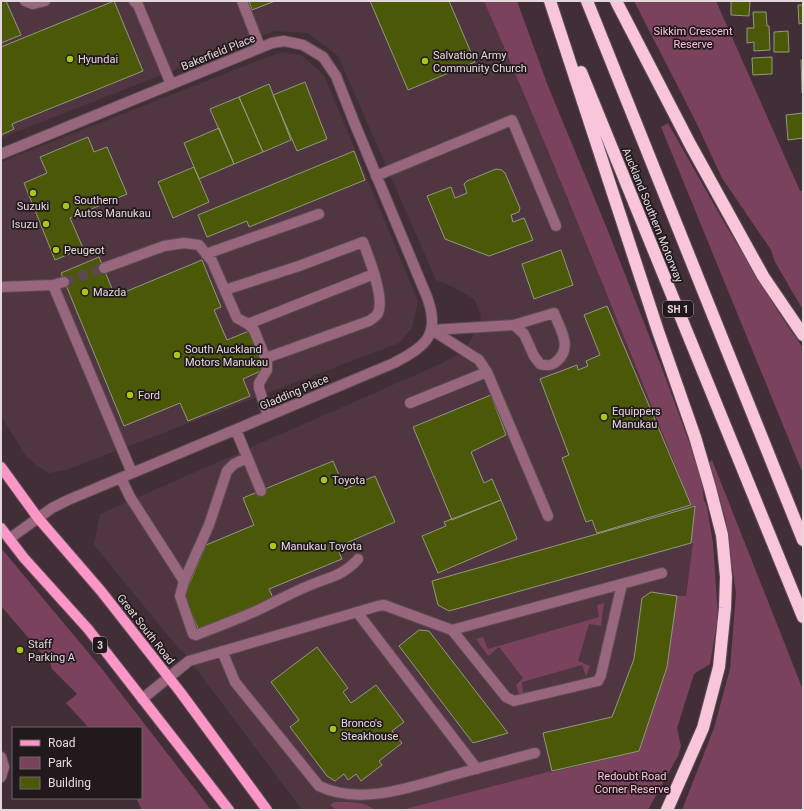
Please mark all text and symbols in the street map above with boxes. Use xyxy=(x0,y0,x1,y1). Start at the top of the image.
park label: Sikkim Crescent Reserve xyxy=(654,25,733,51)
street label: Bakerfield Place xyxy=(179,32,257,73)
place label: Salvation Army Community Church xyxy=(433,49,527,75)
place label: Hyundai xyxy=(78,53,118,66)
marker: Hyundai xyxy=(65,54,75,64)
marker: Salvation Army Community Church xyxy=(420,56,430,66)
street label: Auckland Southern Motorway xyxy=(620,146,686,285)
marker: Suzuki xyxy=(28,188,38,198)
place label: Southern Autos Manukau xyxy=(74,194,151,220)
place label: Suzuki xyxy=(17,200,49,213)
marker: Southern Autos Manukau xyxy=(61,201,71,211)
place label: Isuzu xyxy=(12,218,38,231)
marker: Isuzu xyxy=(41,219,51,229)
place label: Peugeot xyxy=(64,244,105,257)
marker: Peugeot xyxy=(51,245,61,255)
place label: Mazda xyxy=(93,286,126,299)
marker: Mazda xyxy=(80,287,90,297)
road number: SH 1 xyxy=(663,301,693,317)
place label: South Auckland Motors Manukau xyxy=(185,343,268,369)
marker: South Auckland Motors Manukau xyxy=(172,350,182,360)
street label: Gladding Place xyxy=(258,372,331,413)
place label: Ford xyxy=(138,389,160,402)
marker: Ford xyxy=(125,390,135,400)
place label: Equippers Manukau xyxy=(612,405,661,431)
marker: Equippers Manukau xyxy=(599,412,609,422)
place label: Toyota xyxy=(332,474,365,487)
marker: Toyota xyxy=(319,475,329,485)
place label: Manukau Toyota xyxy=(281,540,362,553)
marker: Manukau Toyota xyxy=(268,541,278,551)
street label: Great South Road xyxy=(114,592,177,667)
road number: 3 xyxy=(93,637,107,653)
place label: Staff Parking A xyxy=(28,638,76,664)
marker: Staff Parking A xyxy=(15,645,25,655)
place label: Bronco's Steakhouse xyxy=(341,717,399,743)
marker: Bronco's Steakhouse xyxy=(328,724,338,734)
legend xyxy=(12,727,142,799)
text: Road xyxy=(48,736,76,750)
text: Park xyxy=(48,756,73,770)
park label: Redoubt Road Corner Reserve xyxy=(595,770,669,796)
text: Building xyxy=(48,776,91,790)

